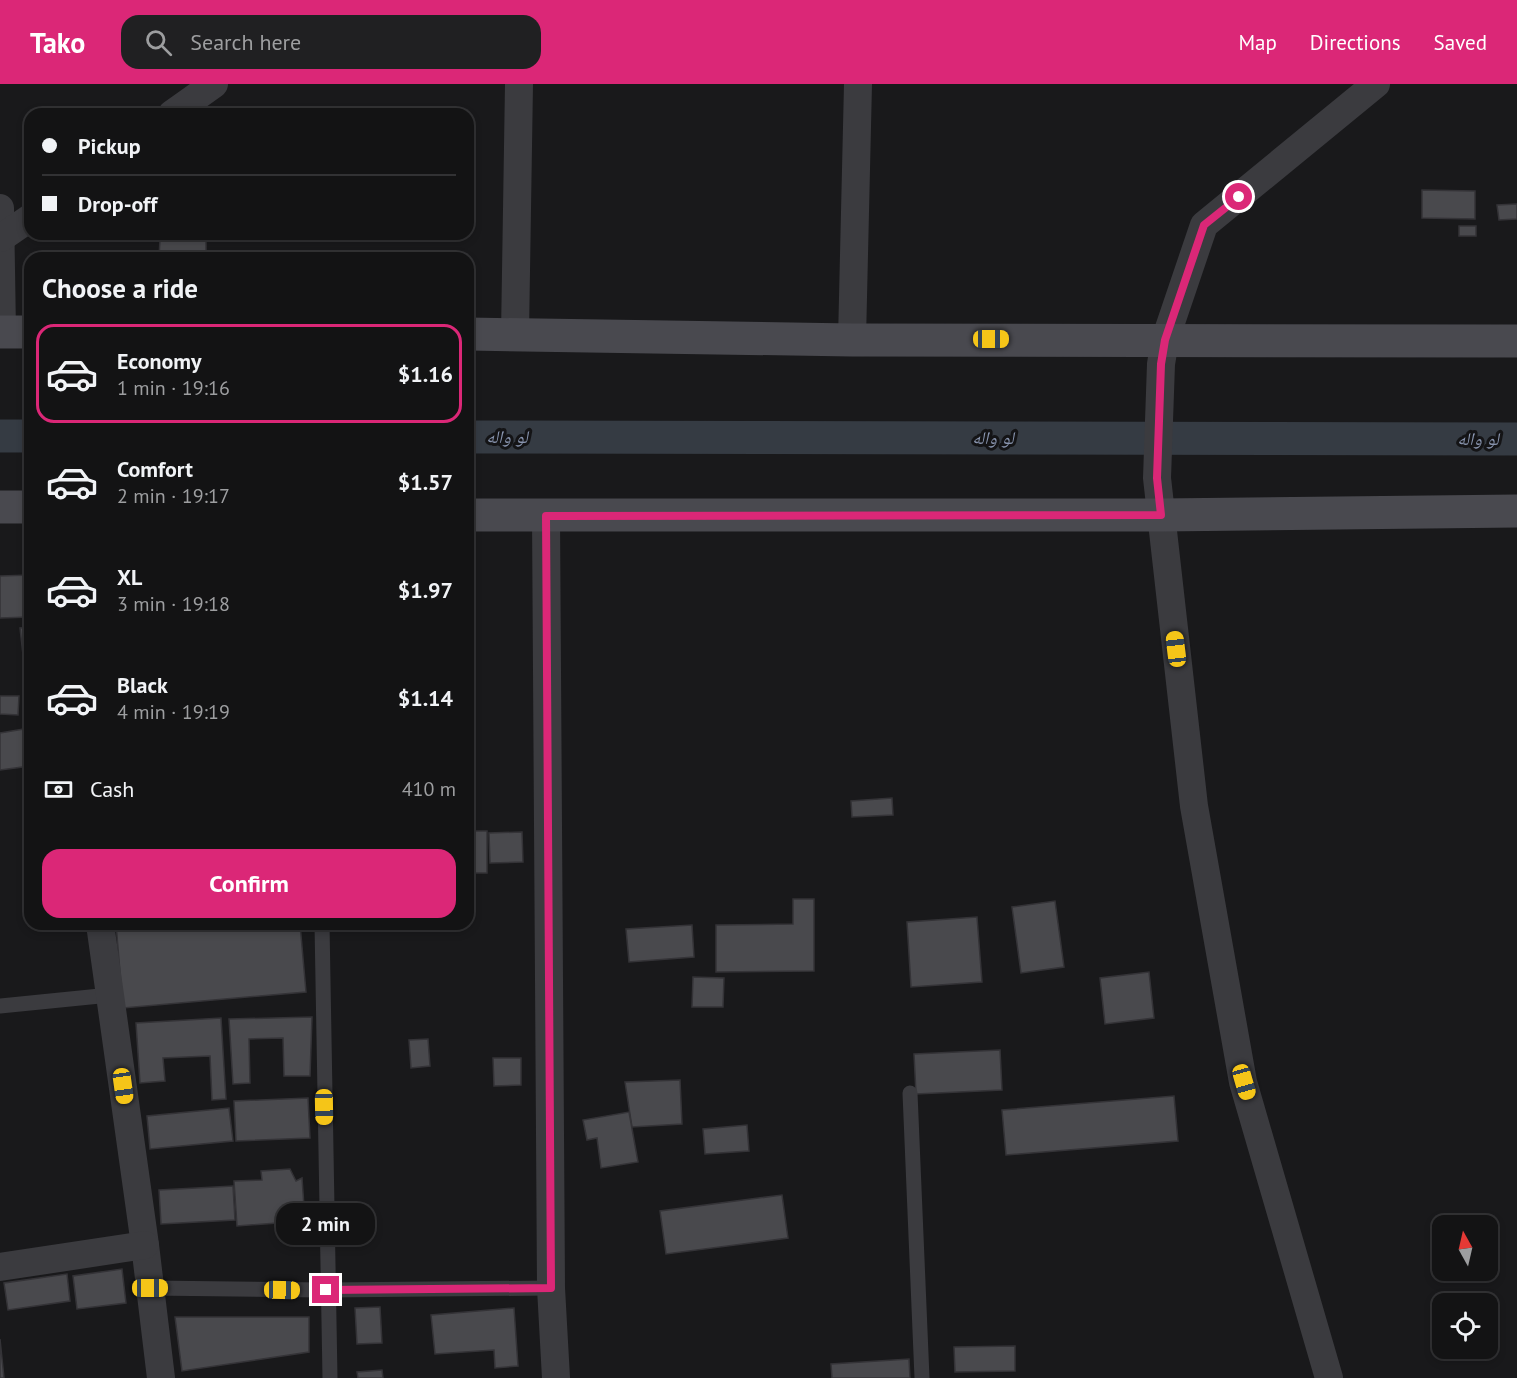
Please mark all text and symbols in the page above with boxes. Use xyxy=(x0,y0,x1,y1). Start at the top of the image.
search box xyxy=(121,15,541,69)
text: Tako xyxy=(30,24,85,61)
icon: search xyxy=(142,26,175,59)
text: Search here xyxy=(190,28,301,56)
text: Map xyxy=(1238,29,1277,56)
text: Directions xyxy=(1310,29,1401,56)
text: Saved xyxy=(1434,29,1487,56)
text: Pickup xyxy=(78,132,141,160)
route start xyxy=(1225,183,1252,210)
text: Drop-off xyxy=(78,190,157,218)
text: Choose a ride xyxy=(42,271,198,305)
car xyxy=(973,330,1009,348)
icon: car xyxy=(45,347,99,401)
text: Economy xyxy=(117,347,201,375)
text: $1.16 xyxy=(398,360,453,388)
text: 1 min · 19:16 xyxy=(117,375,230,401)
water label: لو واله xyxy=(486,425,530,448)
water label: لو واله xyxy=(972,426,1016,449)
water label: لو واله xyxy=(1457,427,1501,450)
icon: car xyxy=(45,455,99,509)
text: Comfort xyxy=(117,455,193,483)
text: $1.57 xyxy=(398,468,453,496)
text: 2 min · 19:17 xyxy=(117,483,230,509)
icon: car xyxy=(45,563,99,617)
text: XL xyxy=(117,563,142,591)
text: $1.97 xyxy=(398,576,453,604)
text: 3 min · 19:18 xyxy=(117,591,230,617)
car xyxy=(1165,630,1187,668)
icon: car xyxy=(45,671,99,725)
text: Black xyxy=(117,671,168,699)
text: $1.14 xyxy=(398,684,453,712)
text: 4 min · 19:19 xyxy=(117,699,230,725)
icon: cash xyxy=(42,773,75,806)
text: Cash xyxy=(90,775,134,803)
text: 410 m xyxy=(402,776,456,802)
button: Confirm xyxy=(42,849,456,918)
car xyxy=(1230,1062,1258,1102)
car xyxy=(112,1067,134,1105)
car xyxy=(315,1089,333,1125)
callout: 2 min xyxy=(276,1203,376,1245)
text: 2 min xyxy=(301,1211,350,1237)
north arrow xyxy=(1432,1215,1498,1281)
map controls xyxy=(1432,1215,1498,1359)
route end xyxy=(312,1276,339,1303)
car xyxy=(132,1279,168,1297)
car xyxy=(264,1281,300,1299)
button: locate xyxy=(1432,1293,1498,1359)

